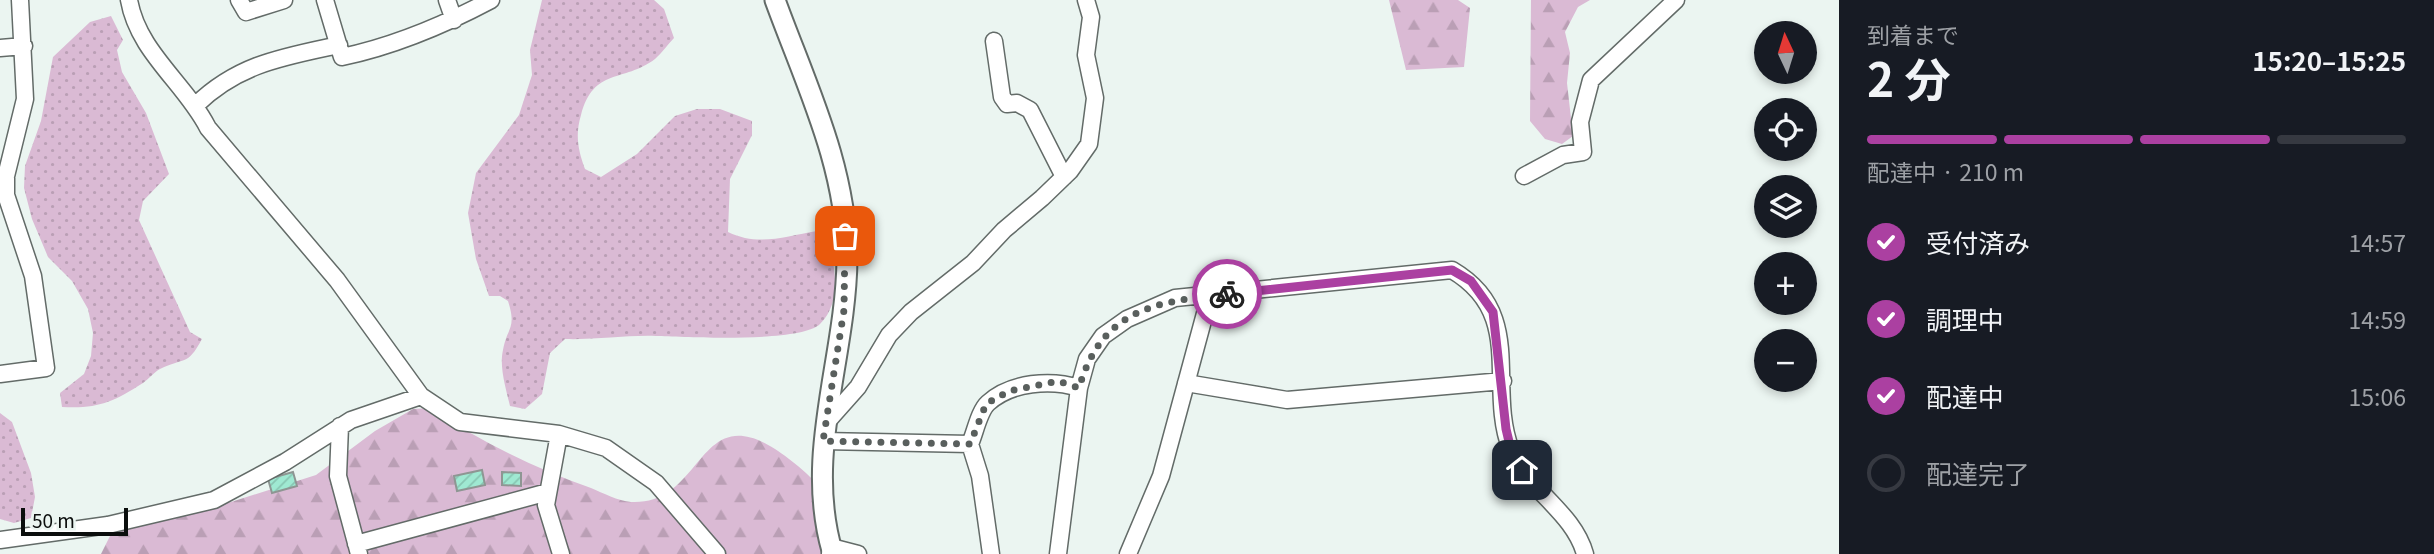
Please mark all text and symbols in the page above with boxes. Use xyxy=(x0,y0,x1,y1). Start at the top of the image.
text: 到着まで xyxy=(1867,17,1959,51)
north arrow xyxy=(1754,21,1816,84)
map controls xyxy=(1754,21,1817,392)
text: 15:20–15:25 xyxy=(2252,41,2406,78)
text: 2 分 xyxy=(1867,44,1951,110)
button: locate xyxy=(1754,98,1817,161)
text: 配達中 · 210 m xyxy=(1867,154,2024,188)
button: layers xyxy=(1754,175,1817,238)
pin xyxy=(815,206,875,266)
icon: bag xyxy=(826,217,864,255)
icon: check xyxy=(1867,223,1905,261)
text: 受付済み xyxy=(1926,223,2030,260)
text: 14:57 xyxy=(2349,225,2406,259)
button: + xyxy=(1754,252,1817,315)
courier xyxy=(1192,259,1262,329)
icon: bike xyxy=(1208,275,1246,313)
icon: check xyxy=(1867,300,1905,338)
text: 調理中 xyxy=(1926,300,2004,337)
text: 14:59 xyxy=(2349,302,2406,336)
button: − xyxy=(1754,329,1817,392)
icon: check xyxy=(1867,377,1905,415)
text: 配達中 xyxy=(1926,377,2004,414)
text: 15:06 xyxy=(2349,379,2406,413)
pin xyxy=(1492,440,1552,500)
icon: home xyxy=(1503,451,1541,489)
text: 配達完了 xyxy=(1926,454,2030,491)
scale bar xyxy=(21,505,128,537)
text: 50 m xyxy=(32,506,75,533)

